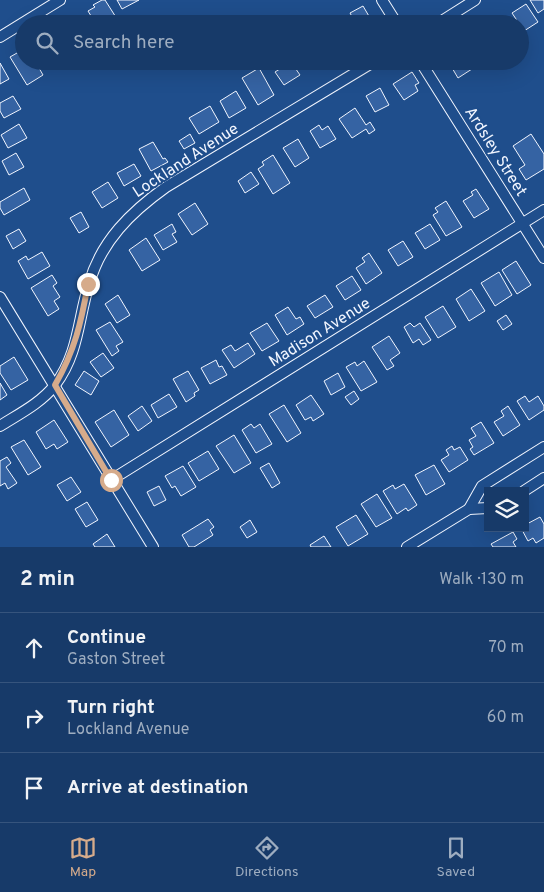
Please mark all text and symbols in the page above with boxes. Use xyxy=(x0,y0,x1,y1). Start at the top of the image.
search box xyxy=(15,15,529,70)
icon: search xyxy=(33,29,61,57)
text: Search here xyxy=(73,31,175,55)
street label: Ardsley Street xyxy=(460,103,530,201)
street label: Lockland Avenue xyxy=(129,119,243,203)
route end xyxy=(77,273,100,296)
street label: Madison Avenue xyxy=(266,294,374,372)
route start xyxy=(100,469,123,492)
map controls xyxy=(484,487,529,532)
button: layers xyxy=(484,487,529,532)
text: 2 min xyxy=(20,566,75,593)
text: Walk · 130 m xyxy=(439,570,524,590)
text: Continue xyxy=(67,626,146,650)
icon: ahead xyxy=(20,634,48,662)
text: 70 m xyxy=(489,638,524,658)
text: Gaston Street xyxy=(67,650,165,670)
text: Turn right xyxy=(67,696,155,720)
icon: right xyxy=(20,704,48,732)
text: 60 m xyxy=(487,708,524,728)
text: Lockland Avenue xyxy=(67,720,189,740)
icon: arrive xyxy=(20,774,48,802)
text: Arrive at destination xyxy=(67,776,248,800)
tab: Map xyxy=(69,834,97,881)
tab: Directions xyxy=(235,834,299,881)
tab: Saved xyxy=(437,834,475,881)

